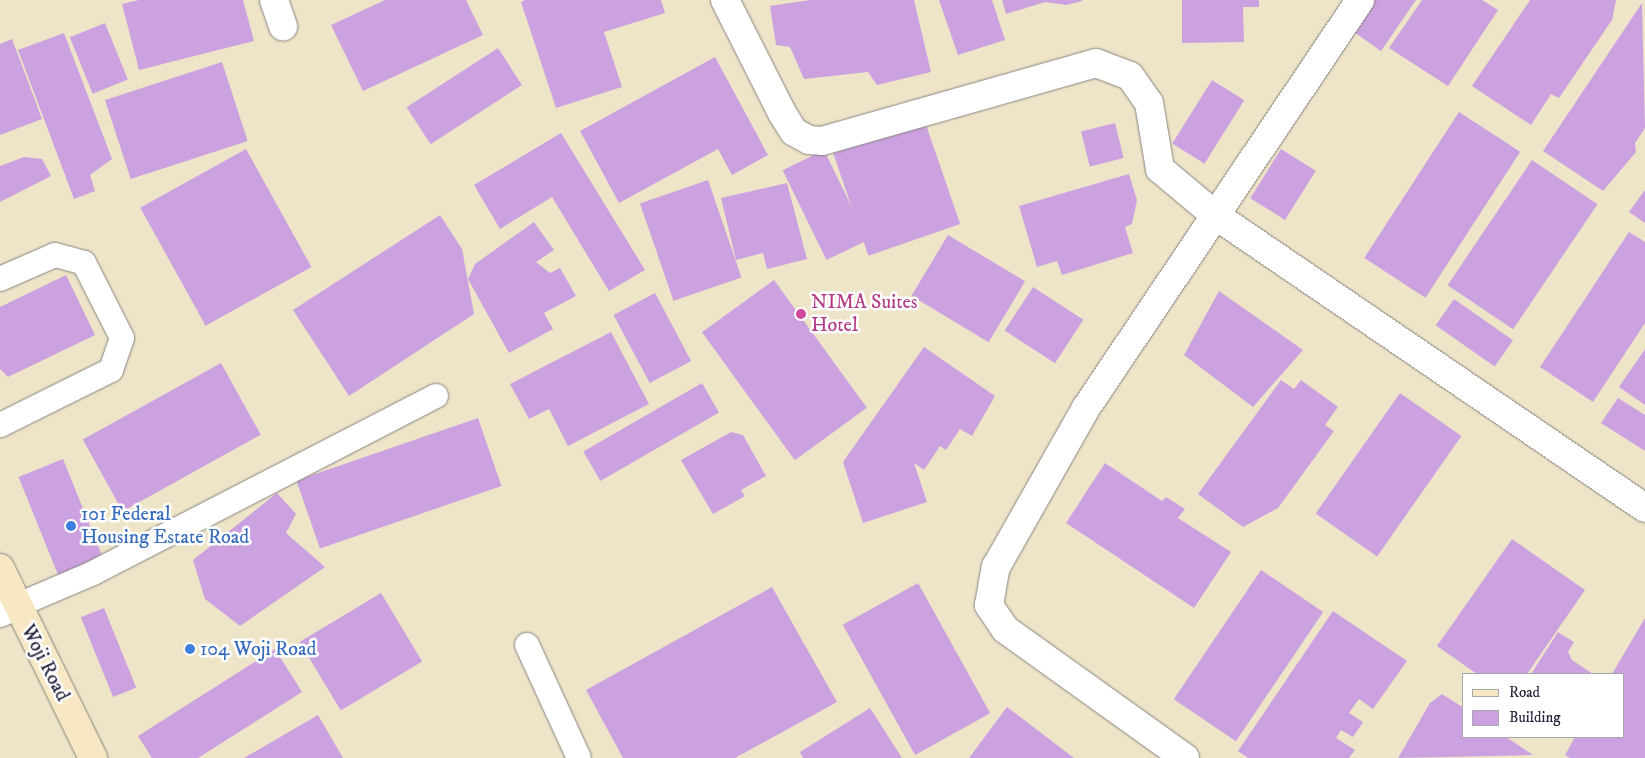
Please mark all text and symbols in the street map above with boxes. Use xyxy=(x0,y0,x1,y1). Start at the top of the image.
place label: NIMA Suites Hotel xyxy=(811,290,918,337)
marker: NIMA Suites Hotel xyxy=(795,308,807,320)
place label: 101 Federal Housing Estate Road xyxy=(81,502,249,549)
marker: 101 Federal Housing Estate Road xyxy=(65,520,77,532)
street label: Woji Road xyxy=(16,621,74,705)
place label: 104 Woji Road xyxy=(200,637,316,661)
marker: 104 Woji Road xyxy=(184,643,196,655)
legend xyxy=(1462,673,1625,738)
text: Road xyxy=(1509,683,1540,702)
text: Building xyxy=(1509,708,1561,727)

